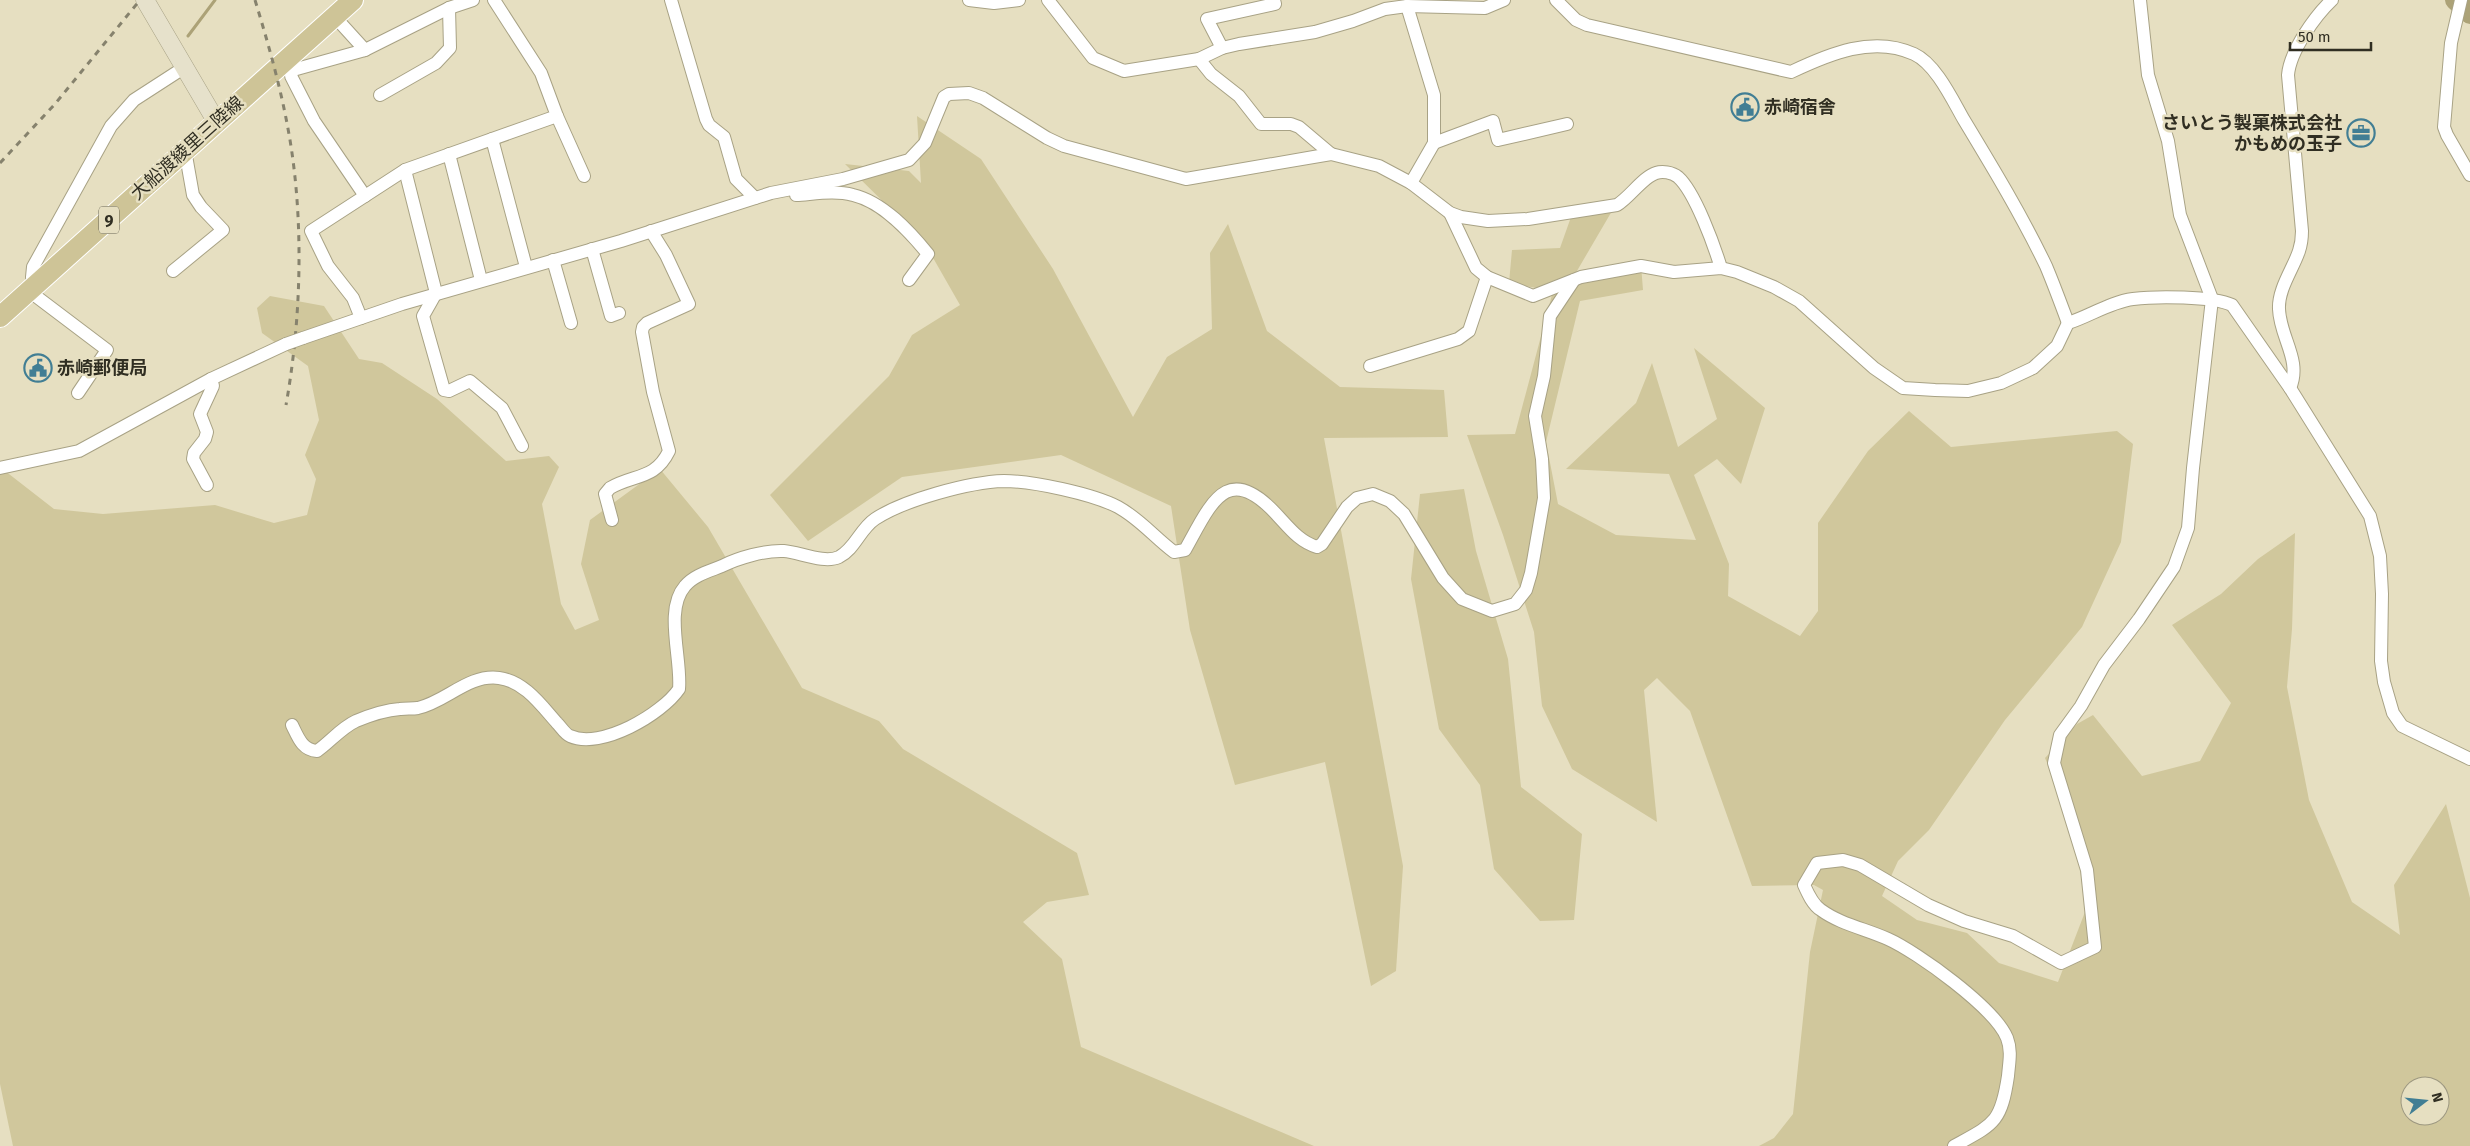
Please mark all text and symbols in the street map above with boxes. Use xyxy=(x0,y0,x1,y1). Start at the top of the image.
scale bar xyxy=(2290,20,2371,52)
text: 50 m xyxy=(2298,28,2331,46)
street label: 大船渡綾里三陸線 xyxy=(126,92,248,204)
public building icon: 赤崎宿舎 xyxy=(1730,92,1760,122)
place label: 赤崎宿舎 xyxy=(1764,96,1836,118)
place label: さいとう製菓株式会社 かもめの玉子 xyxy=(2162,112,2342,155)
office icon: さいとう製菓株式会社 かもめの玉子 xyxy=(2346,118,2376,148)
road number: 9 xyxy=(99,206,119,234)
public building icon: 赤崎郵便局 xyxy=(23,353,53,383)
place label: 赤崎郵便局 xyxy=(57,357,147,379)
north arrow xyxy=(2400,1076,2450,1126)
text: N xyxy=(2428,1091,2446,1104)

